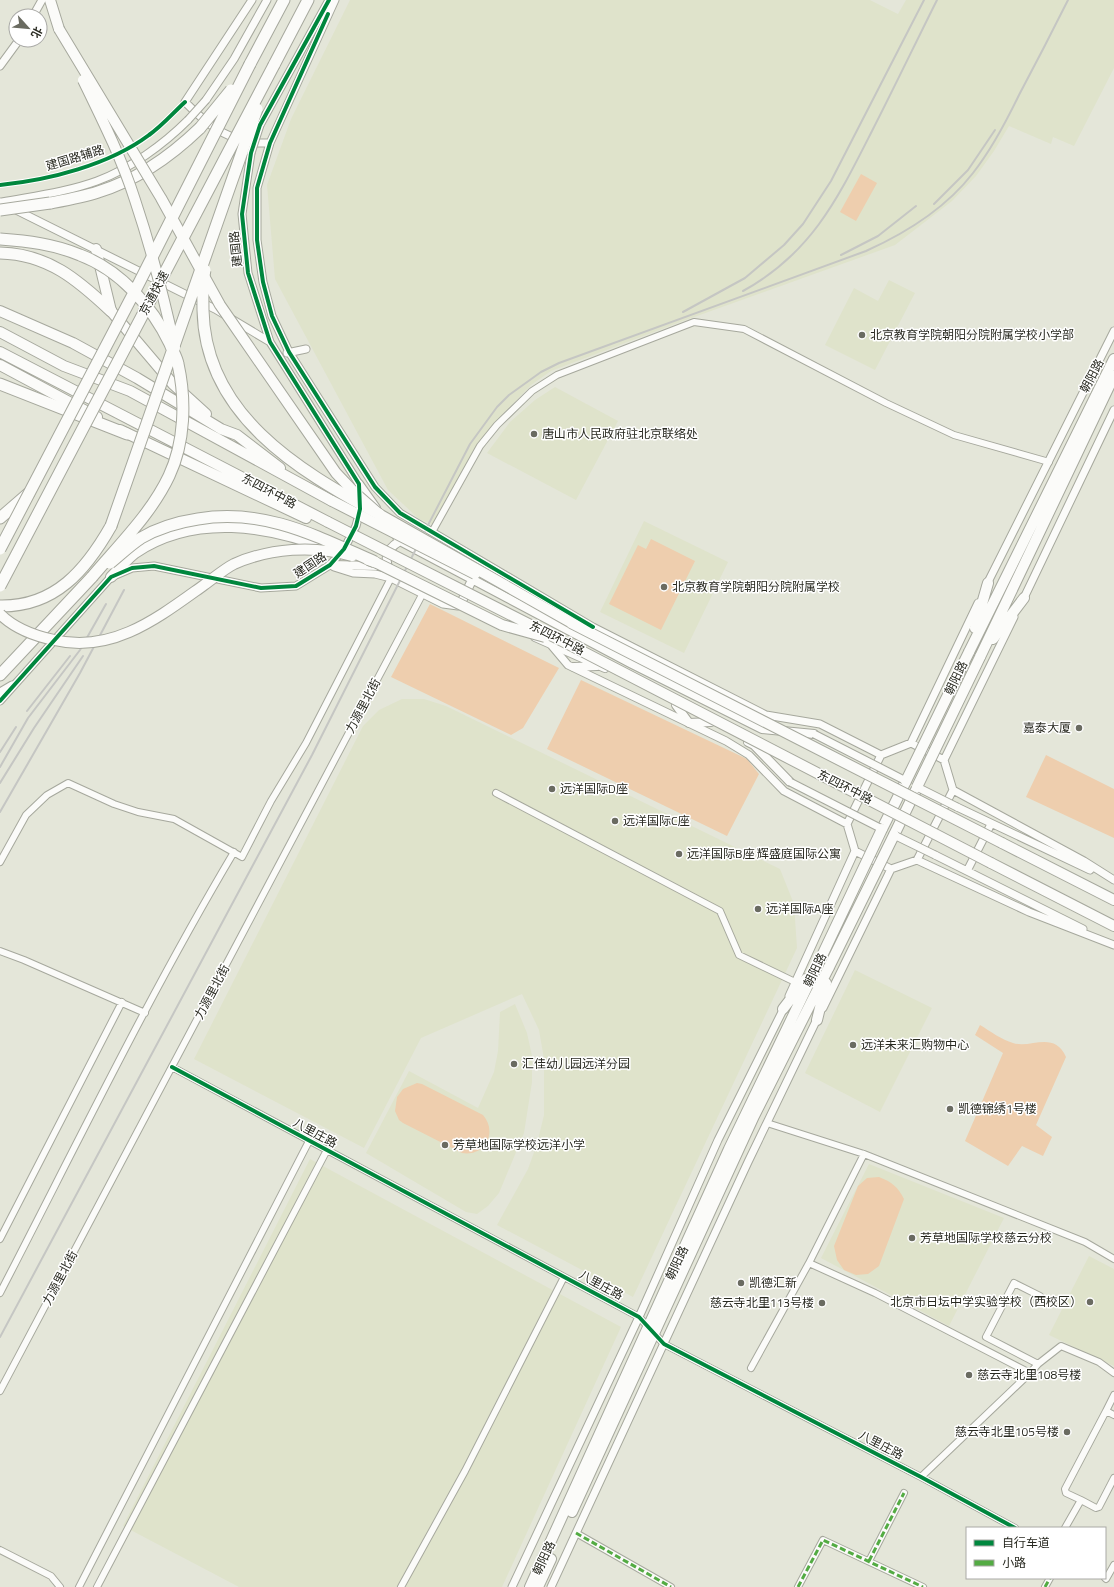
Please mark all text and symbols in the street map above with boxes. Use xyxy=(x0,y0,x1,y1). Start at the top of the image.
north arrow xyxy=(8,8,48,48)
text: 北 xyxy=(27,24,47,41)
street label: 建国路辅路 xyxy=(43,140,106,175)
street label: 建国路 xyxy=(224,230,247,268)
street label: 京通快速 xyxy=(134,267,173,318)
place label: 北京教育学院朝阳分院附属学校小学部 xyxy=(870,325,1074,344)
marker: 北京教育学院朝阳分院附属学校小学部 xyxy=(857,330,867,340)
street label: 朝阳路 xyxy=(1075,355,1108,396)
place label: 唐山市人民政府驻北京联络处 xyxy=(542,424,698,443)
marker: 唐山市人民政府驻北京联络处 xyxy=(529,429,539,439)
street label: 东四环中路 xyxy=(238,468,300,513)
street label: 建国路 xyxy=(289,547,330,582)
place label: 北京教育学院朝阳分院附属学校 xyxy=(672,577,840,596)
marker: 北京教育学院朝阳分院附属学校 xyxy=(659,582,669,592)
street label: 东四环中路 xyxy=(526,615,588,660)
street label: 朝阳路 xyxy=(939,657,972,698)
street label: 力源里北街 xyxy=(340,675,385,737)
place label: 嘉泰大厦 xyxy=(1023,718,1071,737)
marker: 嘉泰大厦 xyxy=(1074,723,1084,733)
street label: 东四环中路 xyxy=(814,764,876,809)
place label: 远洋国际D座 xyxy=(560,779,628,798)
marker: 远洋国际D座 xyxy=(547,784,557,794)
place label: 远洋国际C座 xyxy=(623,811,690,830)
marker: 远洋国际C座 xyxy=(610,816,620,826)
place label: 远洋国际B座 辉盛庭国际公寓 xyxy=(687,844,841,863)
marker: 远洋国际B座 辉盛庭国际公寓 xyxy=(674,849,684,859)
place label: 远洋国际A座 xyxy=(766,899,833,918)
marker: 远洋国际A座 xyxy=(753,904,763,914)
street label: 朝阳路 xyxy=(798,949,831,990)
street label: 力源里北街 xyxy=(189,961,234,1023)
place label: 远洋未来汇购物中心 xyxy=(861,1035,969,1054)
marker: 远洋未来汇购物中心 xyxy=(848,1040,858,1050)
place label: 汇佳幼儿园远洋分园 xyxy=(522,1054,630,1073)
marker: 汇佳幼儿园远洋分园 xyxy=(509,1059,519,1069)
place label: 凯德锦绣1号楼 xyxy=(958,1099,1037,1118)
marker: 凯德锦绣1号楼 xyxy=(945,1104,955,1114)
street label: 八里庄路 xyxy=(290,1113,341,1152)
place label: 芳草地国际学校远洋小学 xyxy=(453,1135,585,1154)
marker: 芳草地国际学校远洋小学 xyxy=(440,1140,450,1150)
place label: 芳草地国际学校慈云分校 xyxy=(920,1228,1052,1247)
marker: 芳草地国际学校慈云分校 xyxy=(907,1233,917,1243)
street label: 朝阳路 xyxy=(660,1242,693,1283)
street label: 力源里北街 xyxy=(37,1247,82,1309)
street label: 八里庄路 xyxy=(576,1265,627,1304)
place label: 凯德汇新 xyxy=(749,1273,797,1292)
marker: 凯德汇新 xyxy=(736,1278,746,1288)
place label: 北京市日坛中学实验学校（西校区） xyxy=(890,1292,1082,1311)
place label: 慈云寺北里113号楼 xyxy=(710,1293,814,1312)
marker: 北京市日坛中学实验学校（西校区） xyxy=(1085,1297,1095,1307)
marker: 慈云寺北里113号楼 xyxy=(817,1298,827,1308)
place label: 慈云寺北里108号楼 xyxy=(977,1365,1081,1384)
marker: 慈云寺北里108号楼 xyxy=(964,1370,974,1380)
place label: 慈云寺北里105号楼 xyxy=(955,1422,1059,1441)
street label: 八里庄路 xyxy=(856,1425,907,1464)
marker: 慈云寺北里105号楼 xyxy=(1062,1427,1072,1437)
legend xyxy=(966,1527,1106,1579)
text: 自行车道 xyxy=(1002,1533,1050,1552)
street label: 朝阳路 xyxy=(527,1537,560,1578)
text: 小路 xyxy=(1002,1553,1026,1572)

